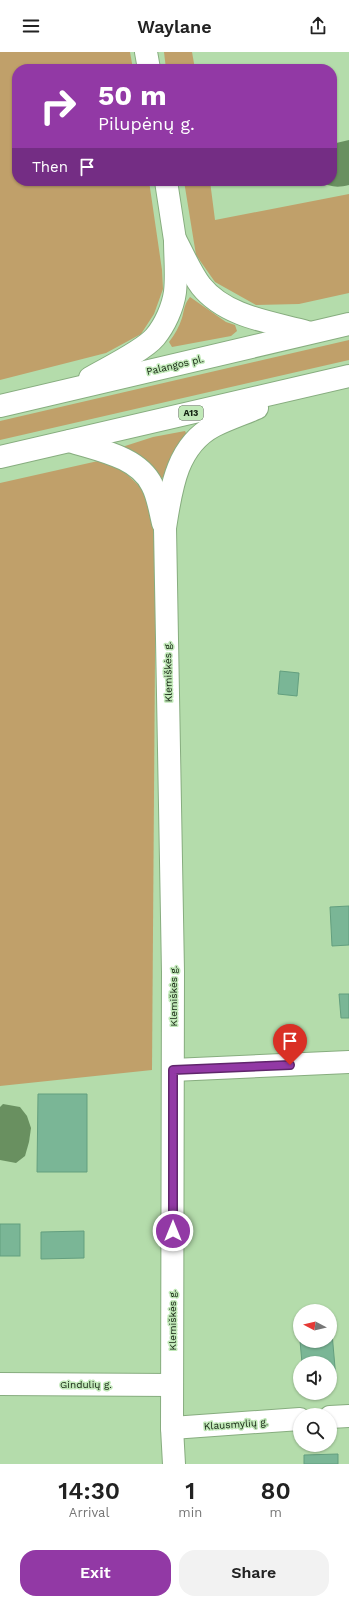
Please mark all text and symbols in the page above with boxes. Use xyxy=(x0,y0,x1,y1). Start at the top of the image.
icon: menu xyxy=(20,15,42,37)
icon: share xyxy=(307,15,329,37)
text: Waylane xyxy=(137,16,212,37)
text: 50 m xyxy=(98,79,167,112)
icon: right xyxy=(32,80,84,132)
text: Pilupėnų g. xyxy=(98,113,195,134)
icon: arrive xyxy=(76,156,98,178)
text: Then xyxy=(32,158,68,176)
street label: Palangos pl. xyxy=(145,353,205,377)
road number: A13 xyxy=(179,406,203,420)
street label: Klemiškės g. xyxy=(162,642,174,702)
street label: Klemiškės g. xyxy=(168,966,179,1026)
pin xyxy=(273,1024,307,1065)
icon: arrive xyxy=(279,1030,301,1052)
position arrow xyxy=(152,1210,194,1252)
street label: Klemiškės g. xyxy=(167,1290,178,1350)
north arrow xyxy=(293,1304,337,1348)
map controls xyxy=(293,1304,337,1452)
button: sound xyxy=(293,1356,337,1400)
street label: Gindulių g. xyxy=(60,1379,112,1390)
button: search xyxy=(293,1408,337,1452)
street label: Klausmylių g. xyxy=(203,1416,269,1432)
text: 14:30 xyxy=(58,1477,120,1505)
text: 1 xyxy=(185,1477,195,1505)
text: 80 xyxy=(260,1477,291,1505)
text: Arrival xyxy=(69,1505,109,1520)
text: min xyxy=(178,1505,202,1520)
text: m xyxy=(269,1505,282,1520)
button: Exit xyxy=(20,1550,171,1596)
button: Share xyxy=(179,1550,329,1596)

